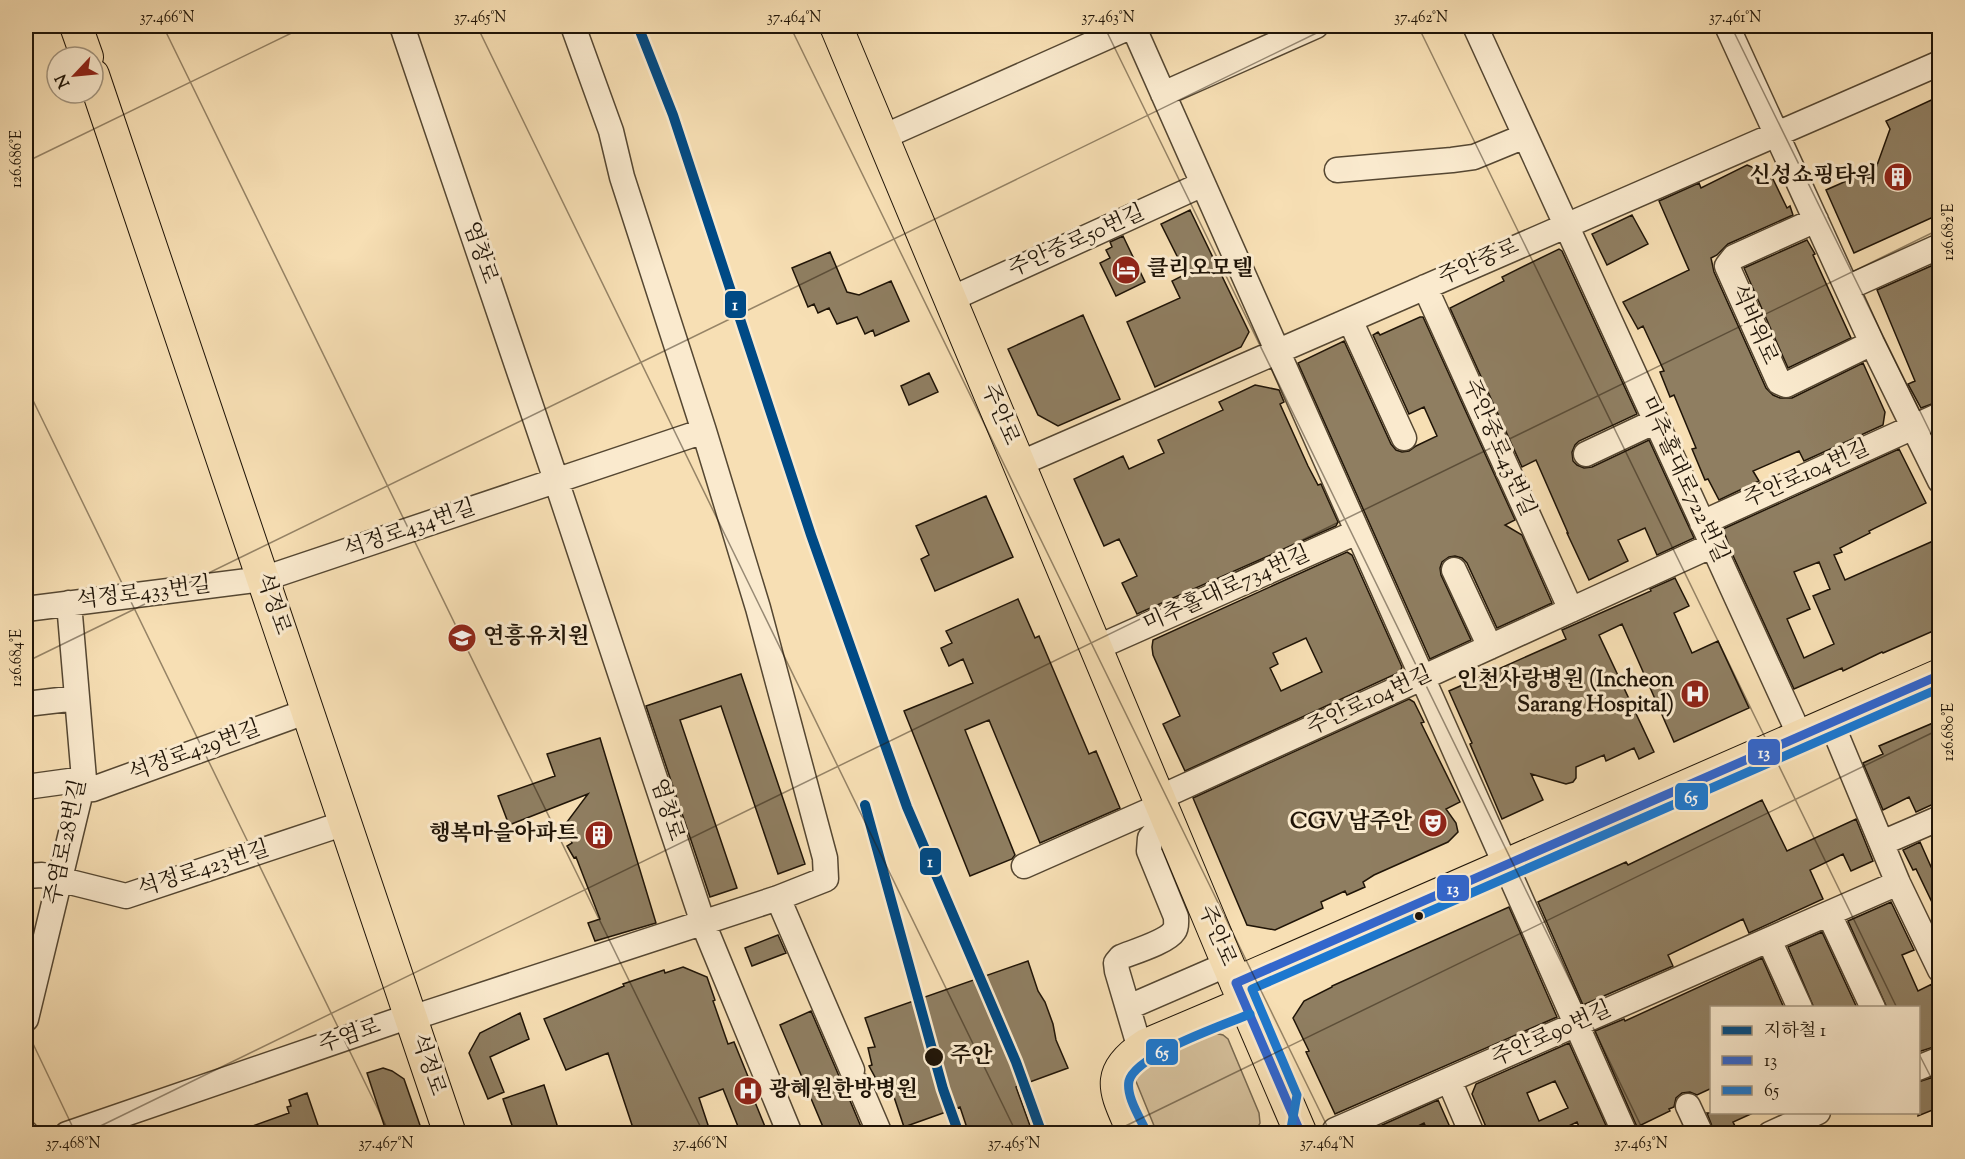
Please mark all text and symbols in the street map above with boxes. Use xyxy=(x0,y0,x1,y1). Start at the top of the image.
text: 37.466°N xyxy=(140,8,194,29)
text: 37.465°N xyxy=(454,8,506,29)
text: 37.464°N xyxy=(767,8,821,29)
text: 37.463°N xyxy=(1081,8,1135,29)
text: 37.462°N xyxy=(1394,8,1448,29)
text: 37.461°N xyxy=(1709,8,1761,29)
north arrow xyxy=(45,45,105,105)
text: N xyxy=(51,69,77,91)
text: 126.686°E xyxy=(7,130,28,188)
place label: 신성쇼핑타워 xyxy=(1749,161,1877,193)
building icon: 신성쇼핑타워 xyxy=(1882,161,1914,193)
street label: 주안중로50번길 xyxy=(1003,198,1151,286)
text: 126.682°E xyxy=(1939,203,1960,261)
street label: 염창로 xyxy=(453,218,505,288)
street label: 주안중로 xyxy=(1434,232,1524,294)
hotel icon: 클리오모텔 xyxy=(1110,254,1142,286)
place label: 클리오모텔 xyxy=(1147,254,1253,286)
street label: 석바위로 xyxy=(1721,280,1785,370)
line badge: 1 xyxy=(724,290,747,319)
text: 1 xyxy=(732,295,738,318)
street label: 주안중로43번길 xyxy=(1453,374,1543,522)
street label: 주안로 xyxy=(972,379,1026,451)
street label: 미추홀대로722번길 xyxy=(1630,392,1736,568)
street label: 주안로104번길 xyxy=(1739,433,1875,517)
street label: 석정로434번길 xyxy=(340,493,480,567)
street label: 미추홀대로734번길 xyxy=(1138,539,1316,641)
street label: 석정로 xyxy=(246,569,298,639)
street label: 석정로433번길 xyxy=(75,570,213,618)
school or university icon: 연흥유치원 xyxy=(446,622,478,654)
place label: 연흥유치원 xyxy=(483,622,589,654)
text: 126.684°E xyxy=(7,629,28,687)
street label: 주안로104번길 xyxy=(1302,659,1438,745)
place label: 인천사랑병원 (Incheon Sarang Hospital) xyxy=(1457,665,1674,722)
hospital icon: 인천사랑병원 (Incheon Sarang Hospital) xyxy=(1679,678,1711,710)
text: 126.680°E xyxy=(1939,703,1960,761)
street label: 석정로429번길 xyxy=(125,713,265,791)
line badge: 13 xyxy=(1747,738,1781,766)
text: 13 xyxy=(1758,743,1770,766)
street label: 염창로 xyxy=(641,775,691,845)
street label: 주염로28번길 xyxy=(38,776,96,908)
line badge: 65 xyxy=(1674,782,1709,811)
text: 65 xyxy=(1684,788,1698,811)
place label: CGV 남주안 xyxy=(1290,807,1413,839)
theatre icon: CGV 남주안 xyxy=(1417,807,1449,839)
place label: 행복마을아파트 xyxy=(429,819,579,851)
building icon: 행복마을아파트 xyxy=(583,819,615,851)
street label: 석정로423번길 xyxy=(134,834,274,906)
line badge: 1 xyxy=(919,847,942,876)
text: 1 xyxy=(927,852,933,875)
line badge: 13 xyxy=(1436,874,1470,902)
text: 13 xyxy=(1447,879,1459,902)
street label: 주안로 xyxy=(1189,900,1243,972)
unlabelled marker xyxy=(1413,910,1425,922)
street label: 주안로90번길 xyxy=(1487,994,1617,1076)
legend xyxy=(1710,1006,1920,1114)
street label: 주염로 xyxy=(315,1011,385,1063)
text: 지하철 1 xyxy=(1764,1019,1826,1045)
street label: 석정로 xyxy=(401,1030,453,1100)
line badge: 65 xyxy=(1145,1038,1179,1066)
place label: 주안 xyxy=(950,1041,993,1073)
text: 65 xyxy=(1155,1043,1169,1066)
marker: 주안 xyxy=(923,1046,945,1068)
text: 13 xyxy=(1764,1049,1777,1075)
hospital icon: 광혜원한방병원 xyxy=(732,1075,764,1107)
place label: 광혜원한방병원 xyxy=(769,1075,918,1107)
text: 65 xyxy=(1764,1079,1779,1105)
text: 37.468°N xyxy=(46,1134,100,1155)
text: 37.467°N xyxy=(359,1134,413,1155)
text: 37.466°N xyxy=(673,1134,727,1155)
text: 37.465°N xyxy=(988,1134,1040,1155)
text: 37.464°N xyxy=(1300,1134,1354,1155)
text: 37.463°N xyxy=(1614,1134,1668,1155)

